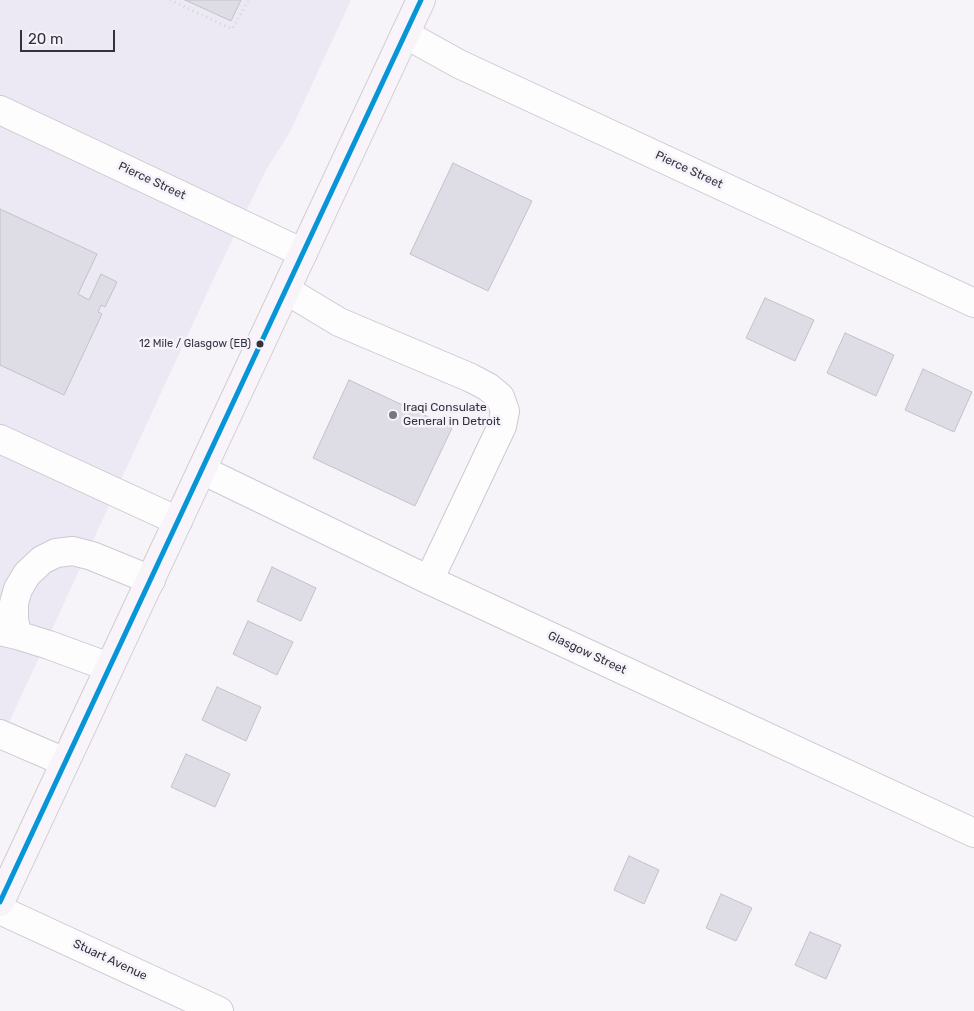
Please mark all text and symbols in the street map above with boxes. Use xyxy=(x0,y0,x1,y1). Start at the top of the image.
scale bar xyxy=(22,20,118,52)
text: 20 m xyxy=(28,30,63,48)
street label: Pierce Street xyxy=(653,148,725,192)
street label: Pierce Street xyxy=(116,159,188,203)
place label: 12 Mile / Glasgow (EB) xyxy=(139,337,251,351)
marker: 12 Mile / Glasgow (EB) xyxy=(255,339,265,349)
place label: Iraqi Consulate General in Detroit xyxy=(403,401,501,429)
marker: Iraqi Consulate General in Detroit xyxy=(387,409,399,421)
street label: Glasgow Street xyxy=(545,629,629,677)
street label: Stuart Avenue xyxy=(71,937,149,983)

